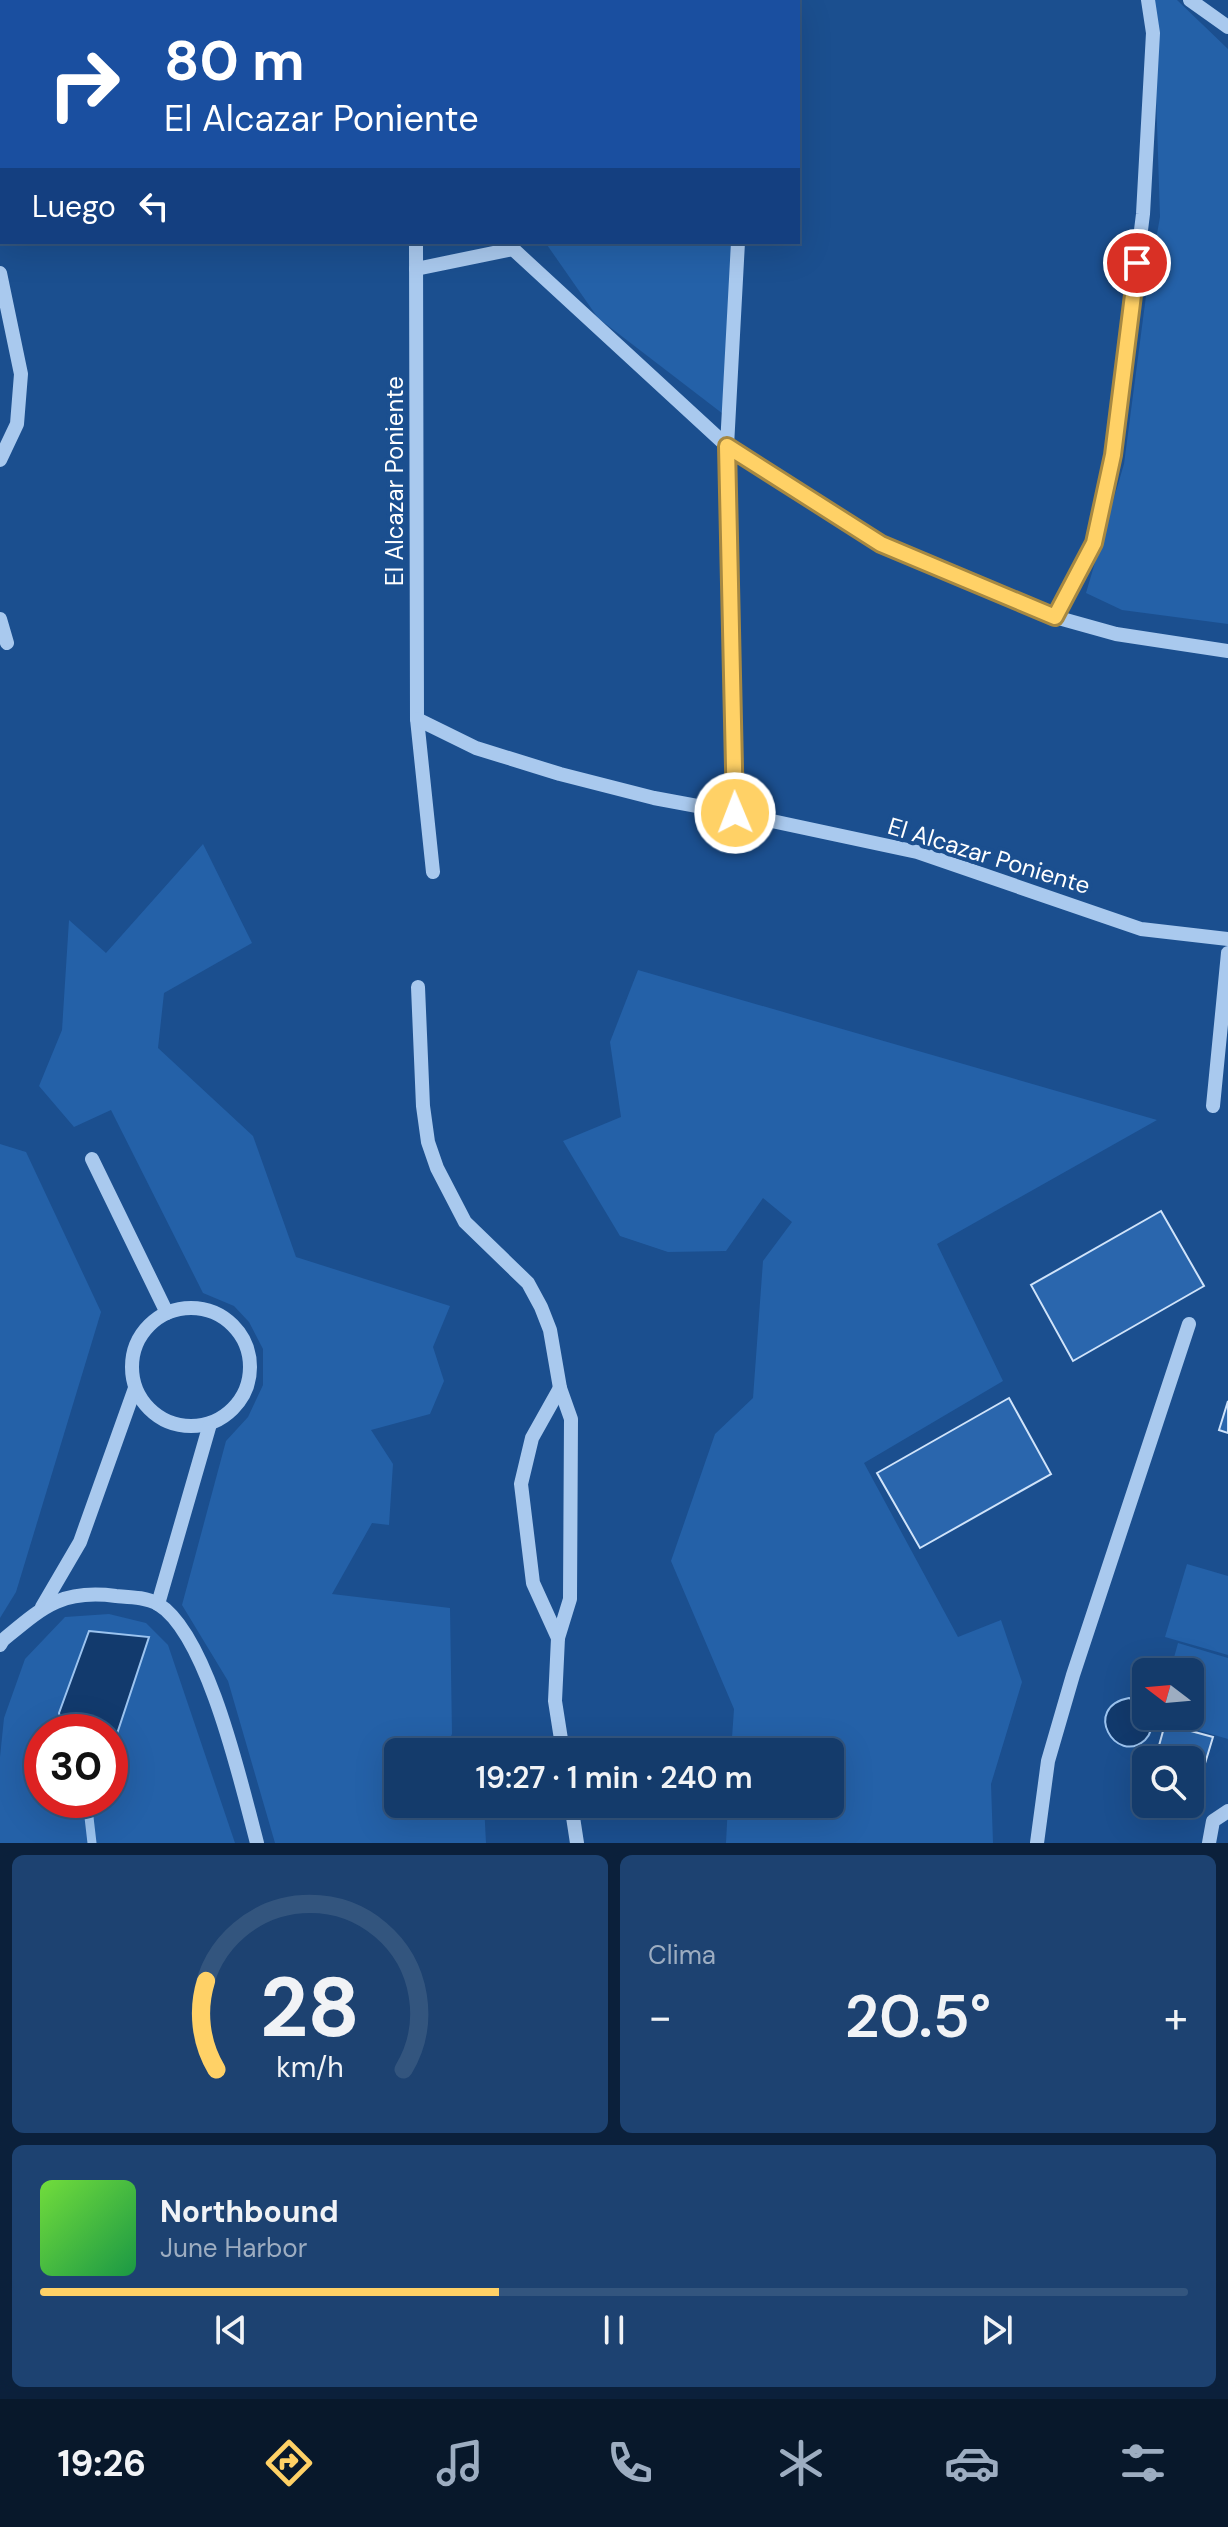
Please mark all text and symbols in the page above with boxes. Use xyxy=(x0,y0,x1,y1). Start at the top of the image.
text: 80 m xyxy=(164,24,305,97)
icon: right xyxy=(32,32,136,136)
text: El Alcazar Poniente xyxy=(164,95,479,142)
icon: left xyxy=(132,184,176,228)
text: Luego xyxy=(32,187,116,226)
pin xyxy=(1103,229,1171,297)
icon: arrive xyxy=(1115,241,1159,285)
street label: El Alcazar Poniente xyxy=(379,376,410,586)
position arrow xyxy=(693,771,777,855)
street label: El Alcazar Poniente xyxy=(884,810,1094,901)
north arrow xyxy=(1132,1658,1204,1730)
map controls xyxy=(1132,1658,1204,1818)
speed limit sign: 30 xyxy=(24,1714,128,1818)
button: search xyxy=(1132,1746,1204,1818)
text: 19:27 · 1 min · 240 m xyxy=(476,1758,752,1797)
text: Clima xyxy=(648,1938,716,1972)
text: 28 xyxy=(260,1953,360,2062)
text: 20.5° xyxy=(845,1977,991,2056)
text: − xyxy=(648,1988,672,2046)
text: + xyxy=(1164,1988,1188,2046)
text: km/h xyxy=(276,2049,344,2086)
text: Northbound xyxy=(160,2192,339,2231)
text: June Harbor xyxy=(160,2231,307,2265)
icon: previous xyxy=(209,2308,253,2352)
icon: pause xyxy=(592,2308,636,2352)
icon: next xyxy=(975,2308,1019,2352)
icon: directions xyxy=(261,2435,317,2491)
icon: music xyxy=(432,2435,488,2491)
icon: phone xyxy=(602,2435,658,2491)
icon: climate xyxy=(773,2435,829,2491)
icon: car xyxy=(944,2435,1000,2491)
icon: filters xyxy=(1115,2435,1171,2491)
text: 19:26 xyxy=(57,2440,146,2487)

